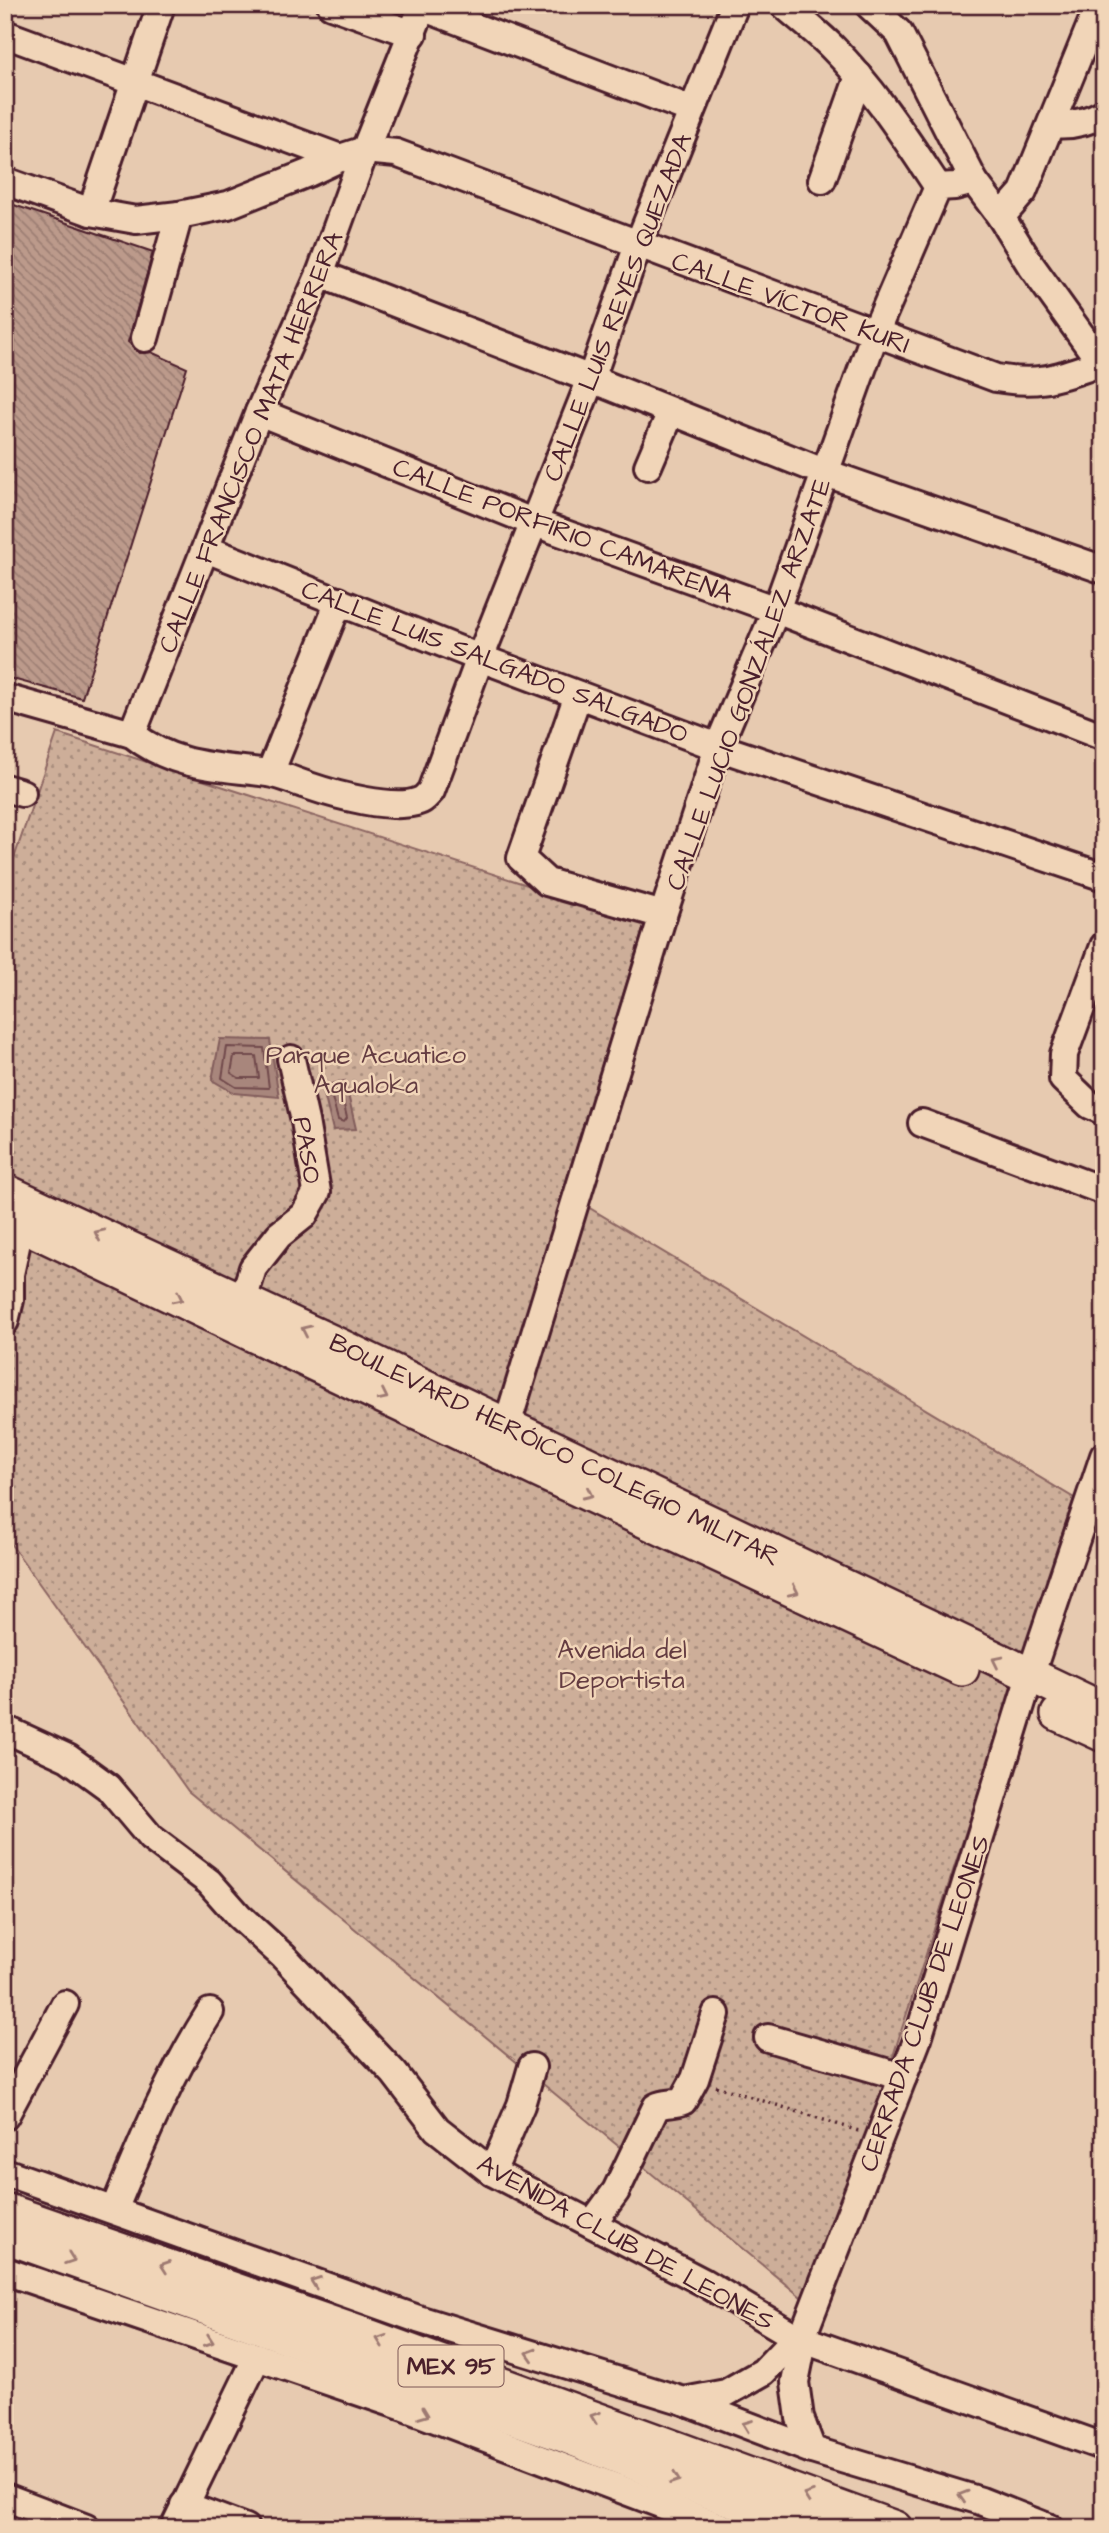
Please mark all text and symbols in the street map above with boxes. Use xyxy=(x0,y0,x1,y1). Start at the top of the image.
street label: CALLE LUIS REYES QUEZADA xyxy=(535,128,701,486)
street label: CALLE FRANCISCO MATA HERRERA xyxy=(150,226,352,659)
street label: CALLE VÍCTOR KURI xyxy=(667,243,915,363)
street label: CALLE PORFIRIO CAMARENA xyxy=(387,449,738,613)
street label: CALLE LUCIO GONZÁLEZ ARZATE xyxy=(657,473,840,896)
street label: CALLE LUIS SALGADO SALGADO xyxy=(296,571,693,752)
park label: Parque Acuatico Aqualoka xyxy=(266,1037,466,1103)
street label: PASO xyxy=(284,1114,330,1186)
one-way arrow xyxy=(94,1228,107,1242)
one-way arrow xyxy=(171,1290,183,1304)
one-way arrow xyxy=(301,1324,313,1338)
street label: BOULEVARD HERÓICO COLEGIO MILITAR xyxy=(323,1325,786,1575)
one-way arrow xyxy=(376,1388,388,1402)
one-way arrow xyxy=(581,1486,593,1500)
one-way arrow xyxy=(787,1582,799,1596)
park label: Avenida del Deportista xyxy=(557,1632,687,1698)
one-way arrow xyxy=(992,1655,1004,1669)
street label: CERRADA CLUB DE LEONES xyxy=(850,1830,999,2176)
street label: AVENIDA CLUB DE LEONES xyxy=(471,2146,780,2340)
one-way arrow xyxy=(63,2251,75,2265)
one-way arrow xyxy=(160,2260,172,2274)
one-way arrow xyxy=(309,2276,322,2290)
one-way arrow xyxy=(202,2333,214,2347)
one-way arrow xyxy=(375,2334,387,2348)
road number: MEX 95 xyxy=(398,2346,504,2386)
one-way arrow xyxy=(525,2347,537,2362)
one-way arrow xyxy=(418,2406,430,2420)
one-way arrow xyxy=(589,2412,601,2426)
one-way arrow xyxy=(741,2419,753,2433)
one-way arrow xyxy=(668,2471,680,2485)
one-way arrow xyxy=(957,2489,969,2504)
one-way arrow xyxy=(803,2490,815,2504)

